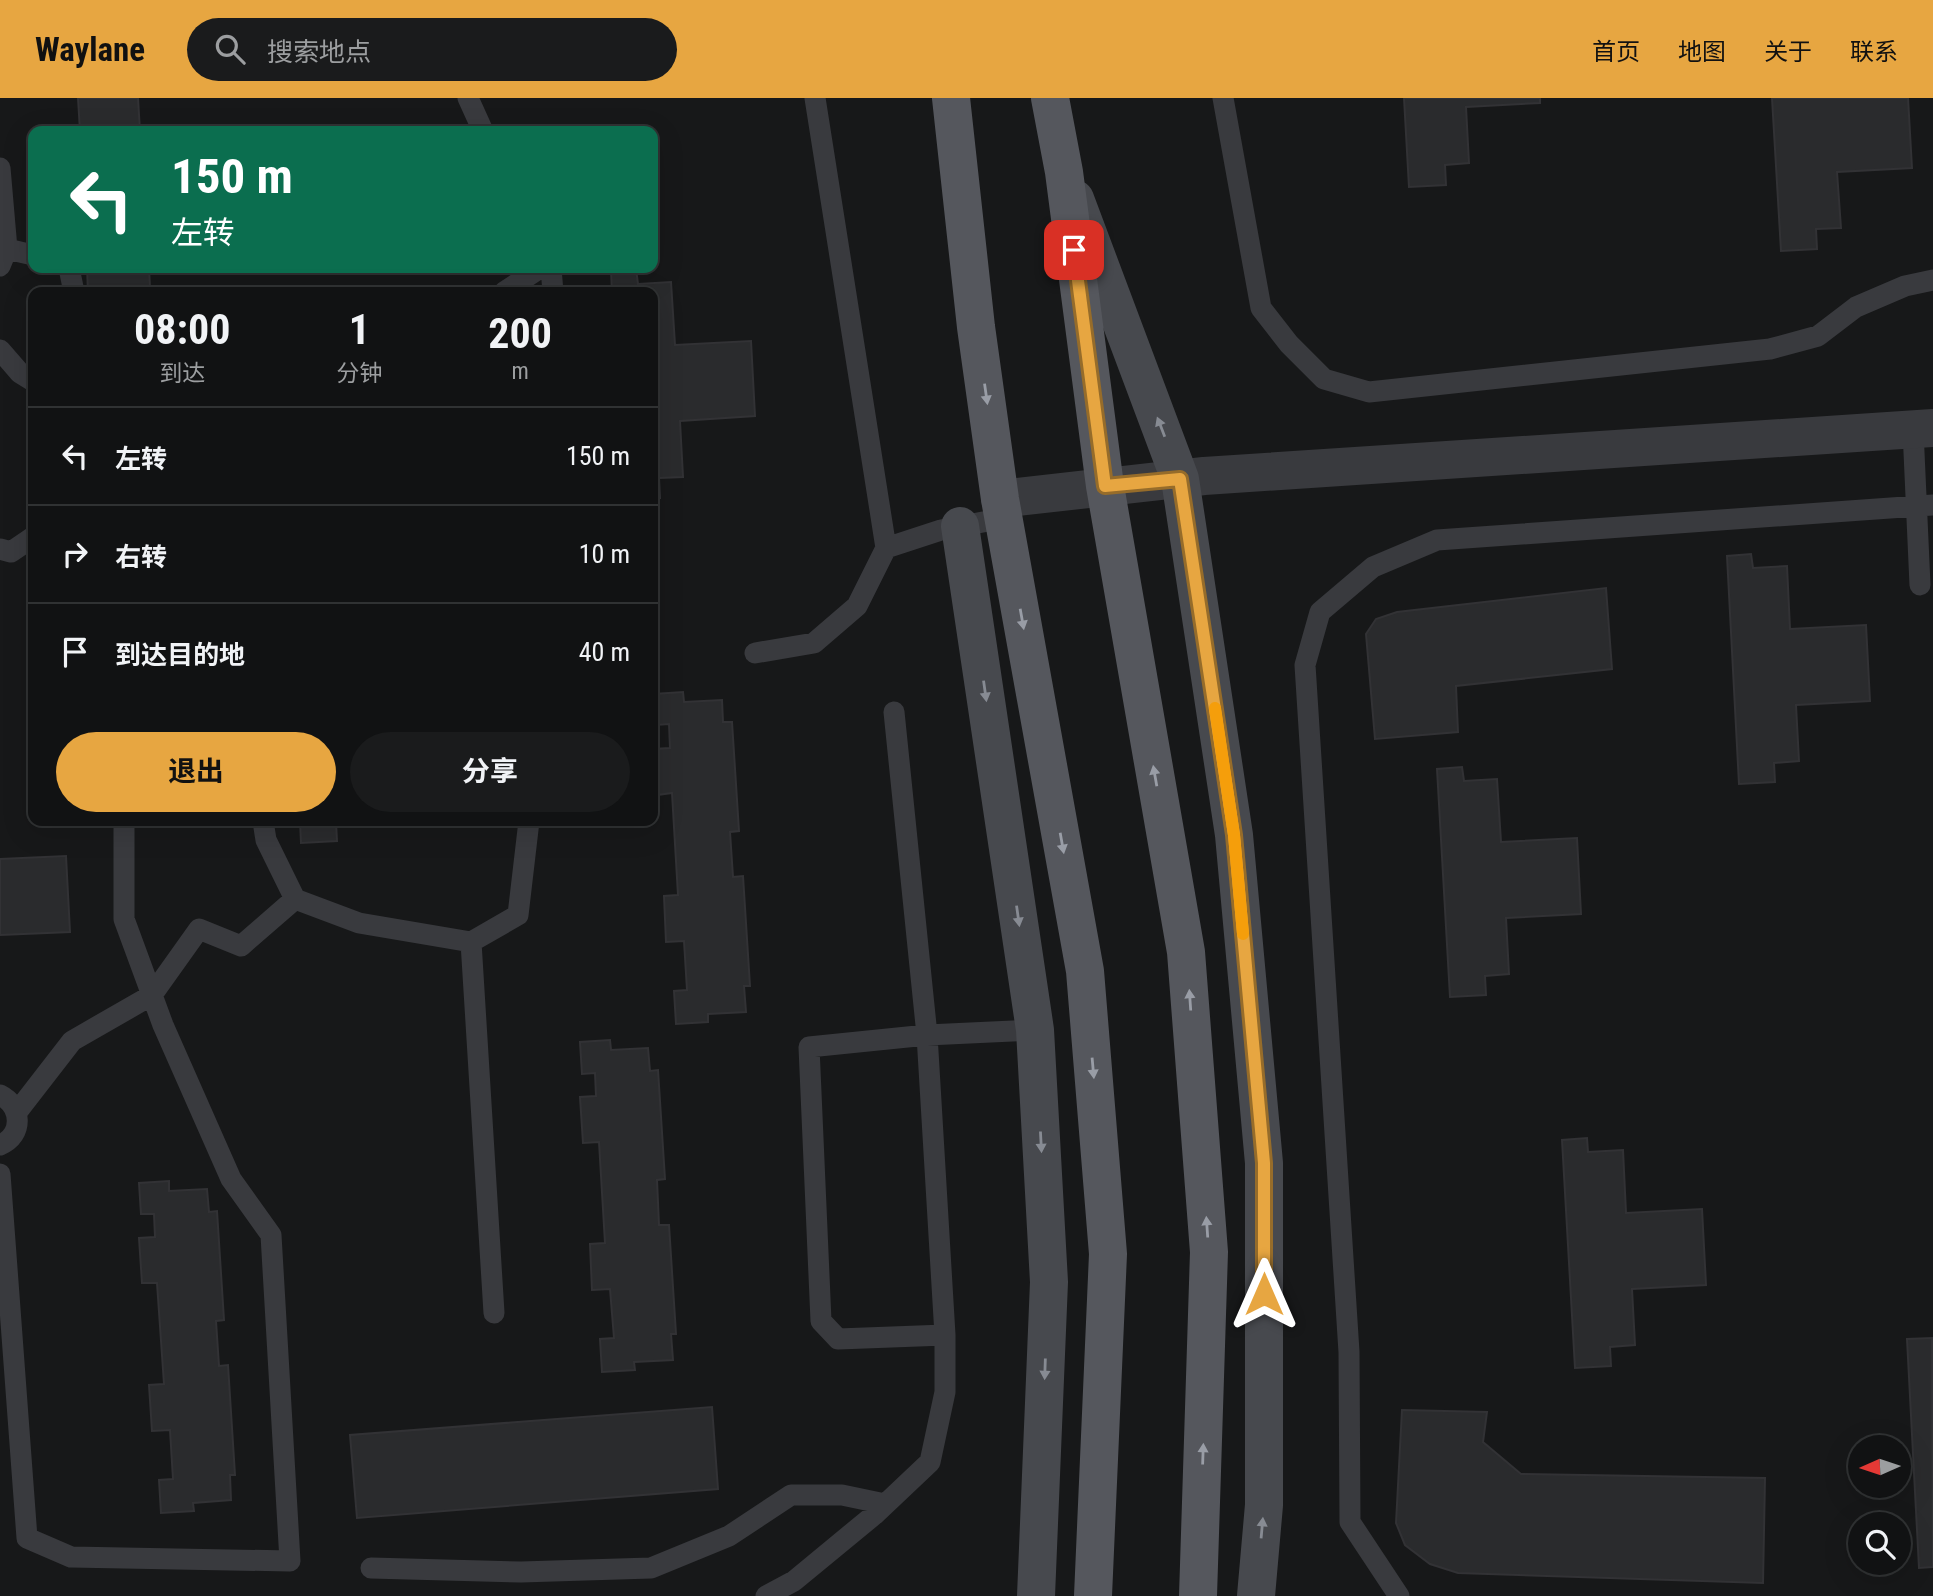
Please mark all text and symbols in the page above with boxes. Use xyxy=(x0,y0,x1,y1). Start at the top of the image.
search box xyxy=(187,18,677,81)
text: Waylane xyxy=(35,30,145,69)
icon: search xyxy=(211,30,249,68)
text: 搜索地点 xyxy=(267,37,371,67)
text: 首页 xyxy=(1592,38,1640,66)
text: 地图 xyxy=(1678,38,1726,66)
text: 关于 xyxy=(1764,38,1812,66)
text: 联系 xyxy=(1850,38,1898,66)
text: 150 m xyxy=(171,148,293,205)
icon: left xyxy=(56,154,147,245)
text: 左转 xyxy=(171,214,235,252)
pin xyxy=(1044,220,1104,280)
icon: arrive xyxy=(1055,231,1093,269)
text: 08:00 xyxy=(134,305,230,354)
text: 1 xyxy=(349,305,370,354)
text: 200 xyxy=(488,309,552,358)
text: m xyxy=(511,358,529,385)
text: 到达 xyxy=(159,360,205,387)
text: 分钟 xyxy=(336,360,382,387)
one-way arrow xyxy=(980,383,991,405)
one-way arrow xyxy=(1155,417,1166,438)
icon: left xyxy=(56,437,94,475)
text: 150 m xyxy=(566,441,630,471)
text: 左转 xyxy=(115,444,167,474)
icon: right xyxy=(56,535,94,573)
text: 10 m xyxy=(579,539,630,569)
text: 右转 xyxy=(115,542,167,572)
one-way arrow xyxy=(1017,608,1028,630)
icon: arrive xyxy=(56,633,94,671)
text: 40 m xyxy=(579,637,630,667)
text: 到达目的地 xyxy=(115,640,245,670)
one-way arrow xyxy=(980,680,991,702)
button: 退出 xyxy=(56,732,336,812)
button: 分享 xyxy=(350,732,630,812)
one-way arrow xyxy=(1149,764,1160,786)
one-way arrow xyxy=(1057,832,1068,854)
one-way arrow xyxy=(1013,905,1024,927)
one-way arrow xyxy=(1184,989,1195,1011)
one-way arrow xyxy=(1088,1057,1099,1079)
one-way arrow xyxy=(1036,1131,1047,1153)
one-way arrow xyxy=(1201,1216,1212,1238)
position arrow xyxy=(1227,1257,1301,1331)
one-way arrow xyxy=(1040,1358,1051,1380)
north arrow xyxy=(1848,1435,1911,1498)
map controls xyxy=(1848,1435,1911,1575)
one-way arrow xyxy=(1197,1443,1208,1465)
button: search xyxy=(1848,1512,1911,1575)
one-way arrow xyxy=(1257,1517,1268,1539)

